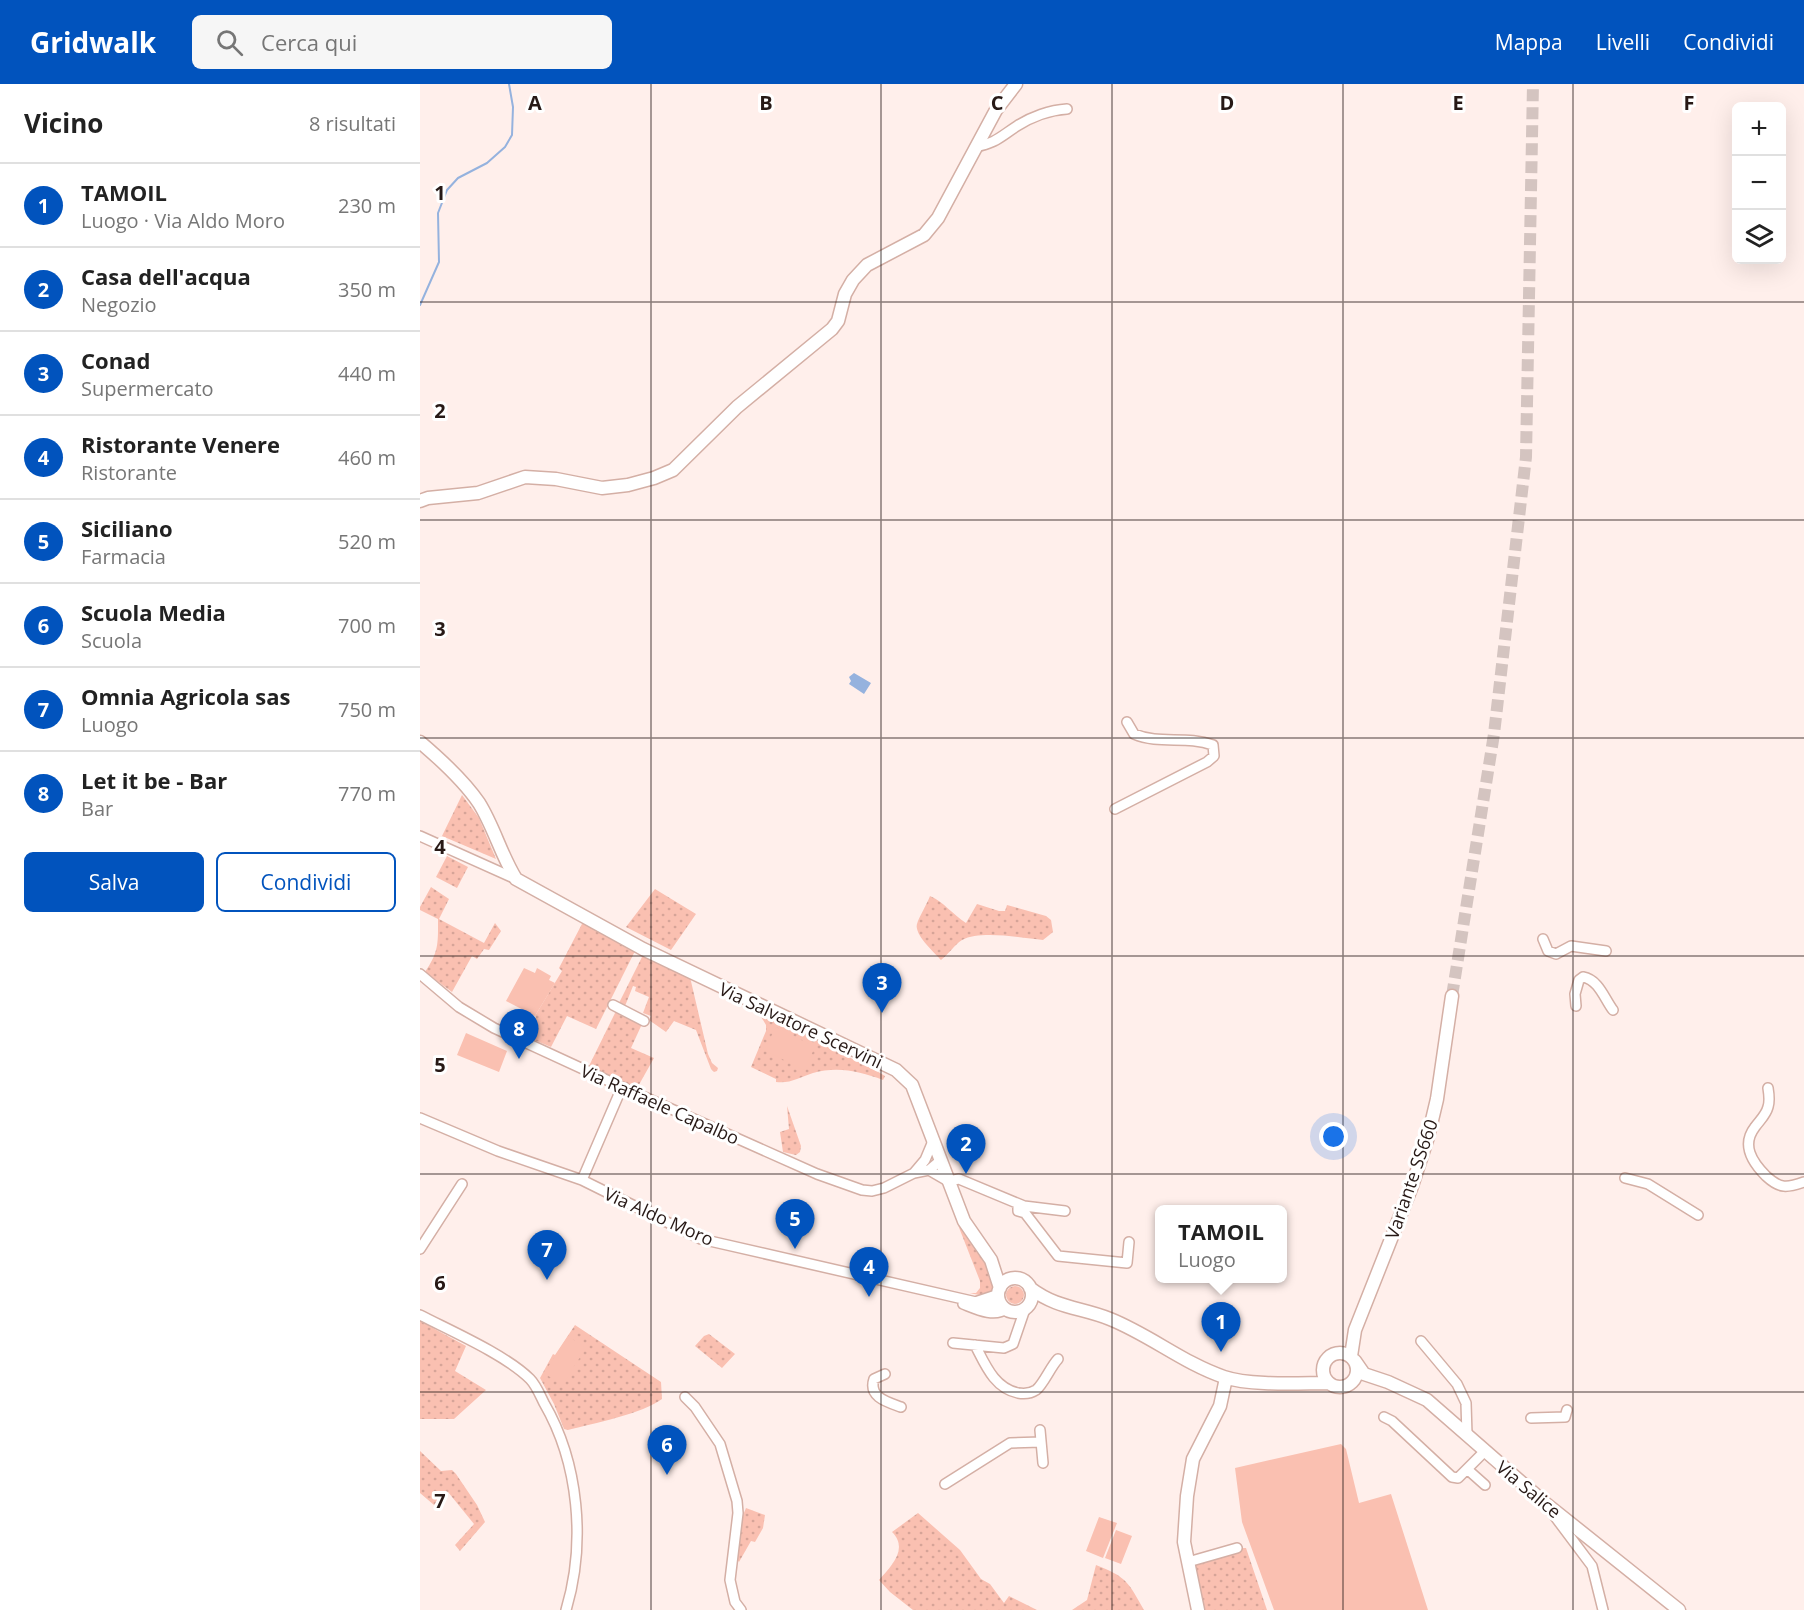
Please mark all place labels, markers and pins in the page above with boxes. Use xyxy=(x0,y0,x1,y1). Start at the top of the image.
pin: 3 xyxy=(862,964,902,1013)
pin: 8 xyxy=(500,1010,538,1059)
pin: 2 xyxy=(946,1124,986,1174)
pin: 5 xyxy=(776,1200,814,1249)
pin: 7 xyxy=(528,1230,566,1280)
pin: 4 xyxy=(850,1248,888,1297)
pin: 1 xyxy=(1202,1302,1240,1352)
pin: 6 xyxy=(648,1426,686,1475)

